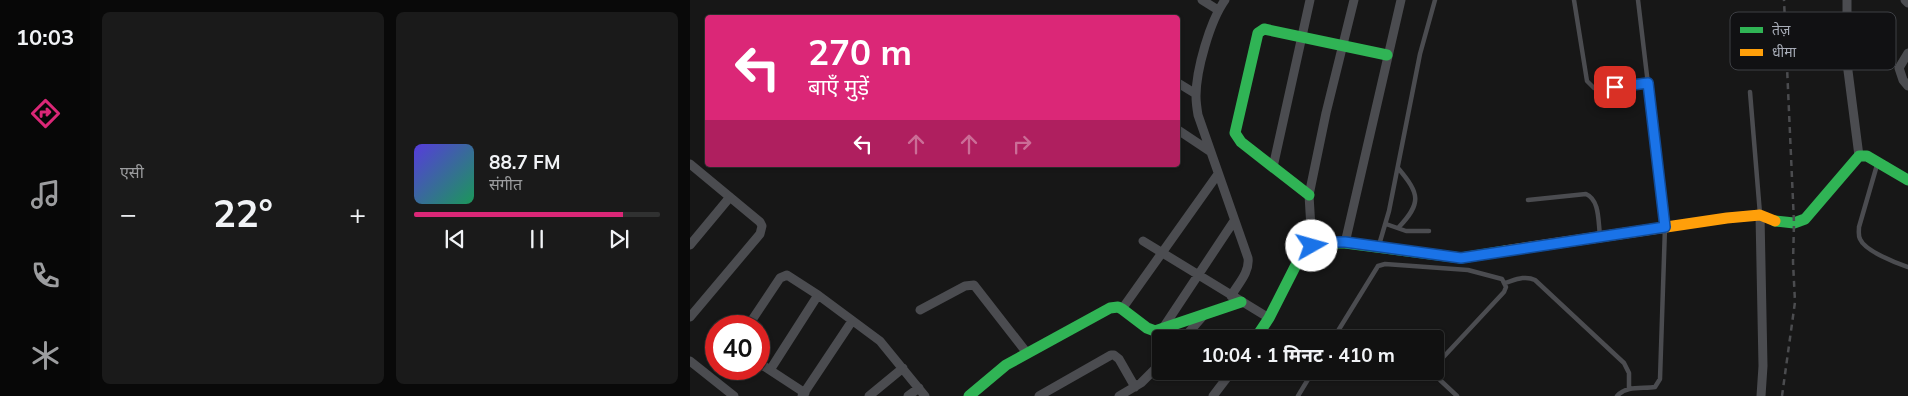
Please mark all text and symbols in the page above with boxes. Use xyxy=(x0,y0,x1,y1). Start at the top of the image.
legend xyxy=(1730,12,1896,70)
text: तेज़ xyxy=(1772,21,1791,39)
text: 10:03 xyxy=(16,23,74,51)
text: 270 m xyxy=(808,30,912,74)
icon: left xyxy=(725,35,790,100)
text: धीमा xyxy=(1772,43,1797,61)
pin xyxy=(1594,66,1636,108)
text: बाएँ मुड़ें xyxy=(808,73,869,101)
icon: arrive xyxy=(1601,73,1629,101)
icon: directions xyxy=(28,96,63,131)
icon: left xyxy=(849,130,877,158)
icon: ahead xyxy=(902,130,930,158)
icon: ahead xyxy=(955,130,983,158)
icon: right xyxy=(1008,130,1036,158)
text: 88.7 FM xyxy=(489,150,561,174)
text: एसी xyxy=(120,162,144,182)
text: संगीत xyxy=(489,174,522,194)
icon: music xyxy=(28,177,63,212)
text: 22° xyxy=(213,189,273,237)
text: − xyxy=(120,196,137,231)
text: + xyxy=(349,196,366,231)
position arrow xyxy=(1285,219,1337,271)
icon: previous xyxy=(441,225,469,253)
icon: pause xyxy=(523,225,551,253)
icon: next xyxy=(605,225,633,253)
icon: phone xyxy=(28,258,63,293)
speed limit sign: 40 xyxy=(705,315,770,380)
icon: climate xyxy=(28,338,63,373)
text: 10:04 · 1 मिनट · 410 m xyxy=(1201,343,1395,367)

